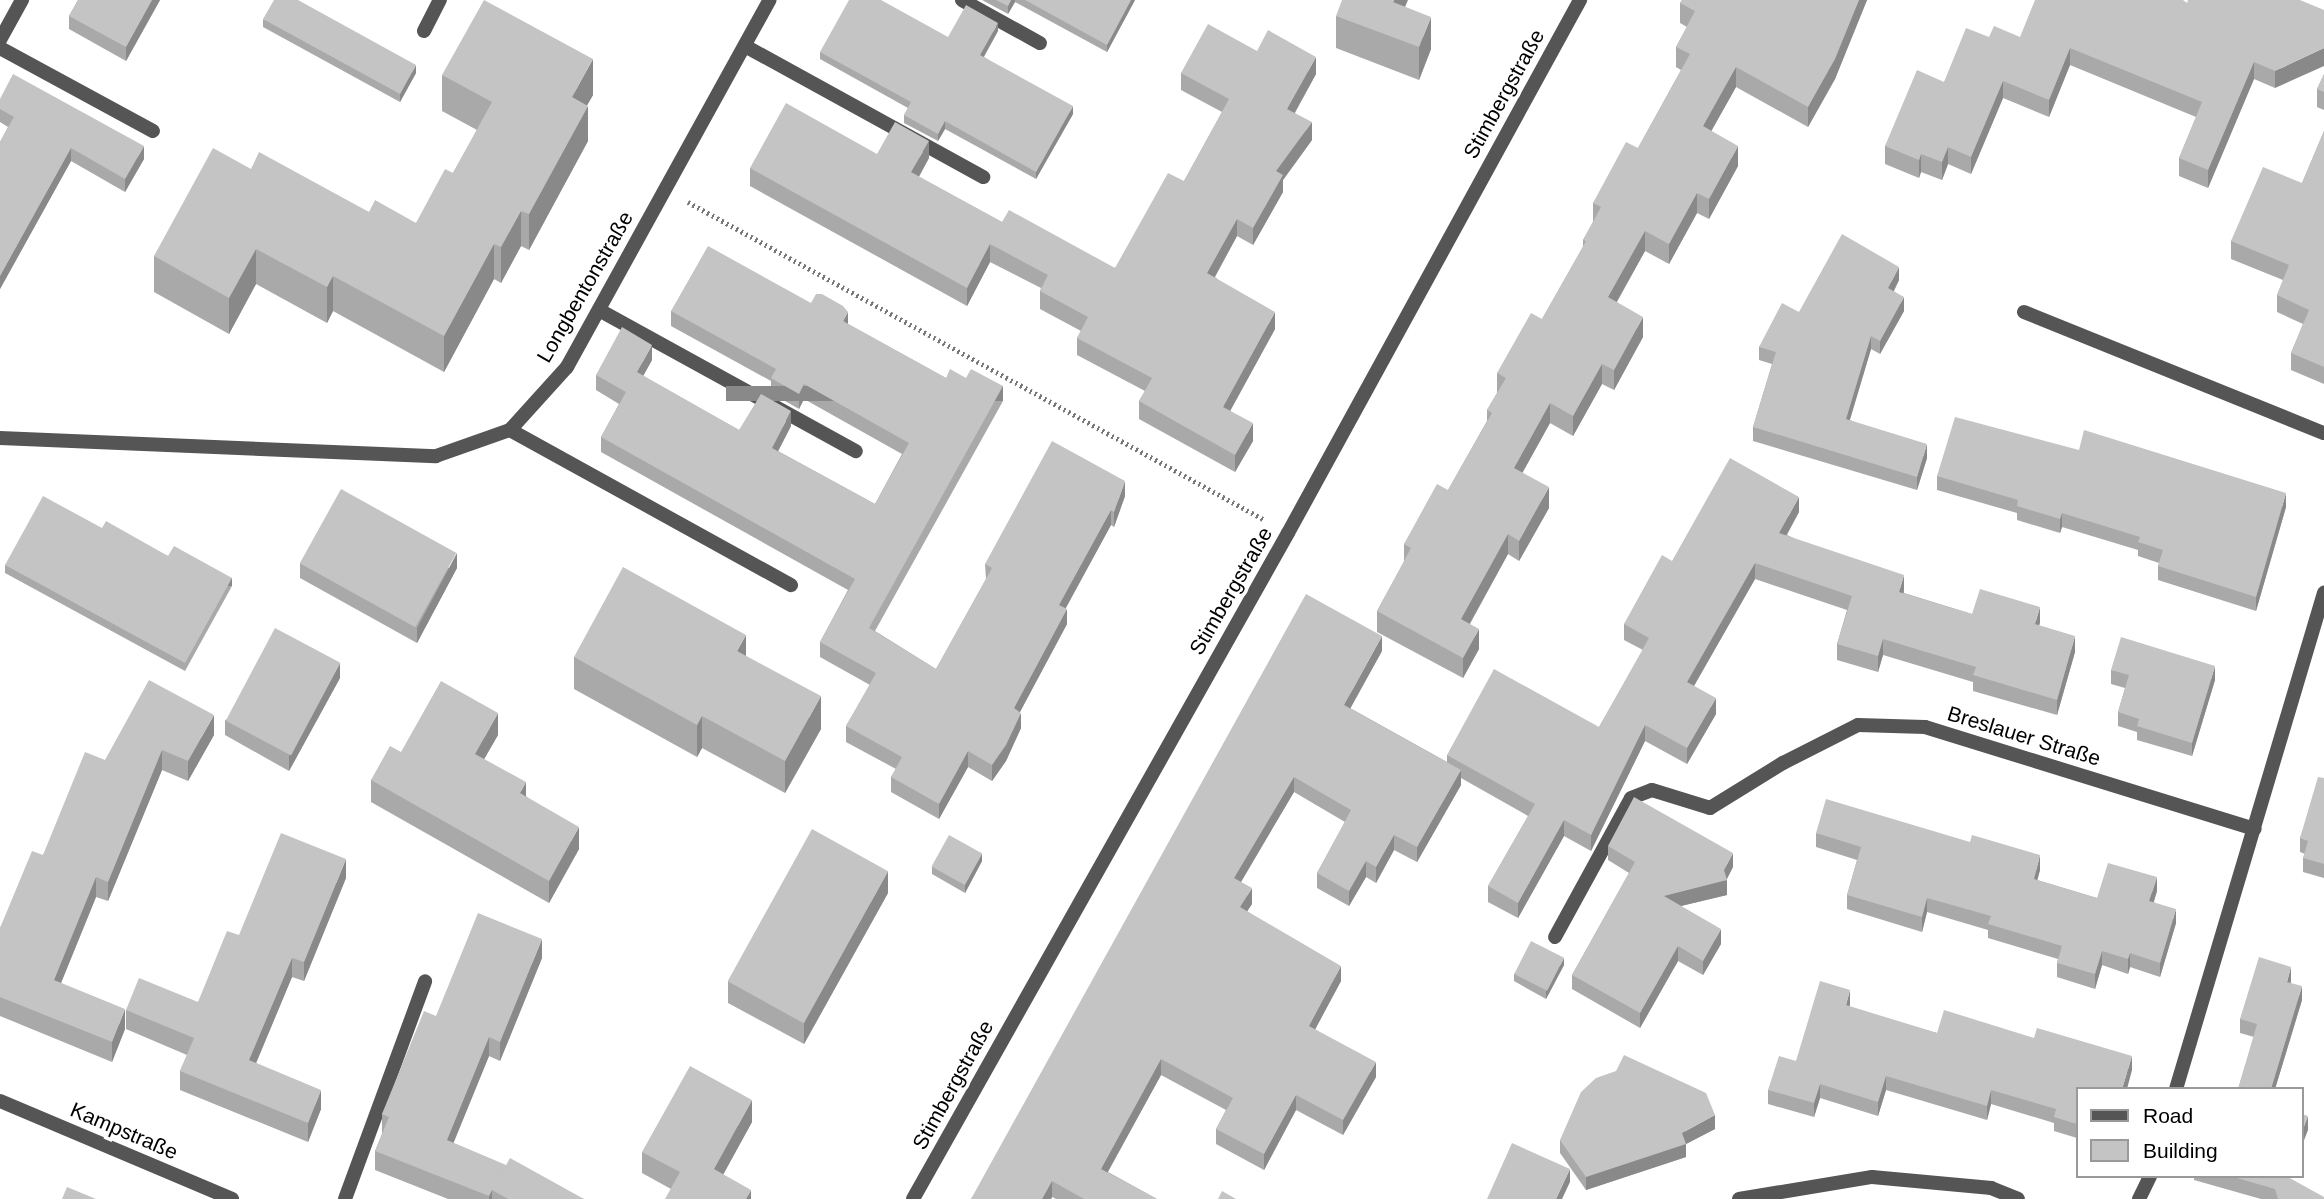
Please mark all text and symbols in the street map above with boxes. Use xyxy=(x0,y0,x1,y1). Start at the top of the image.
street label: Stimbergstraße xyxy=(1458,25,1550,163)
street label: Longbentonstraße xyxy=(531,207,639,367)
street label: Stimbergstraße xyxy=(1184,523,1278,659)
street label: Breslauer Straße xyxy=(1944,701,2104,771)
street label: Stimbergstraße xyxy=(907,1016,999,1154)
legend xyxy=(2076,1087,2303,1178)
street label: Kampstraße xyxy=(66,1097,182,1165)
text: Road xyxy=(2143,1104,2193,1127)
text: Building xyxy=(2143,1139,2218,1162)

